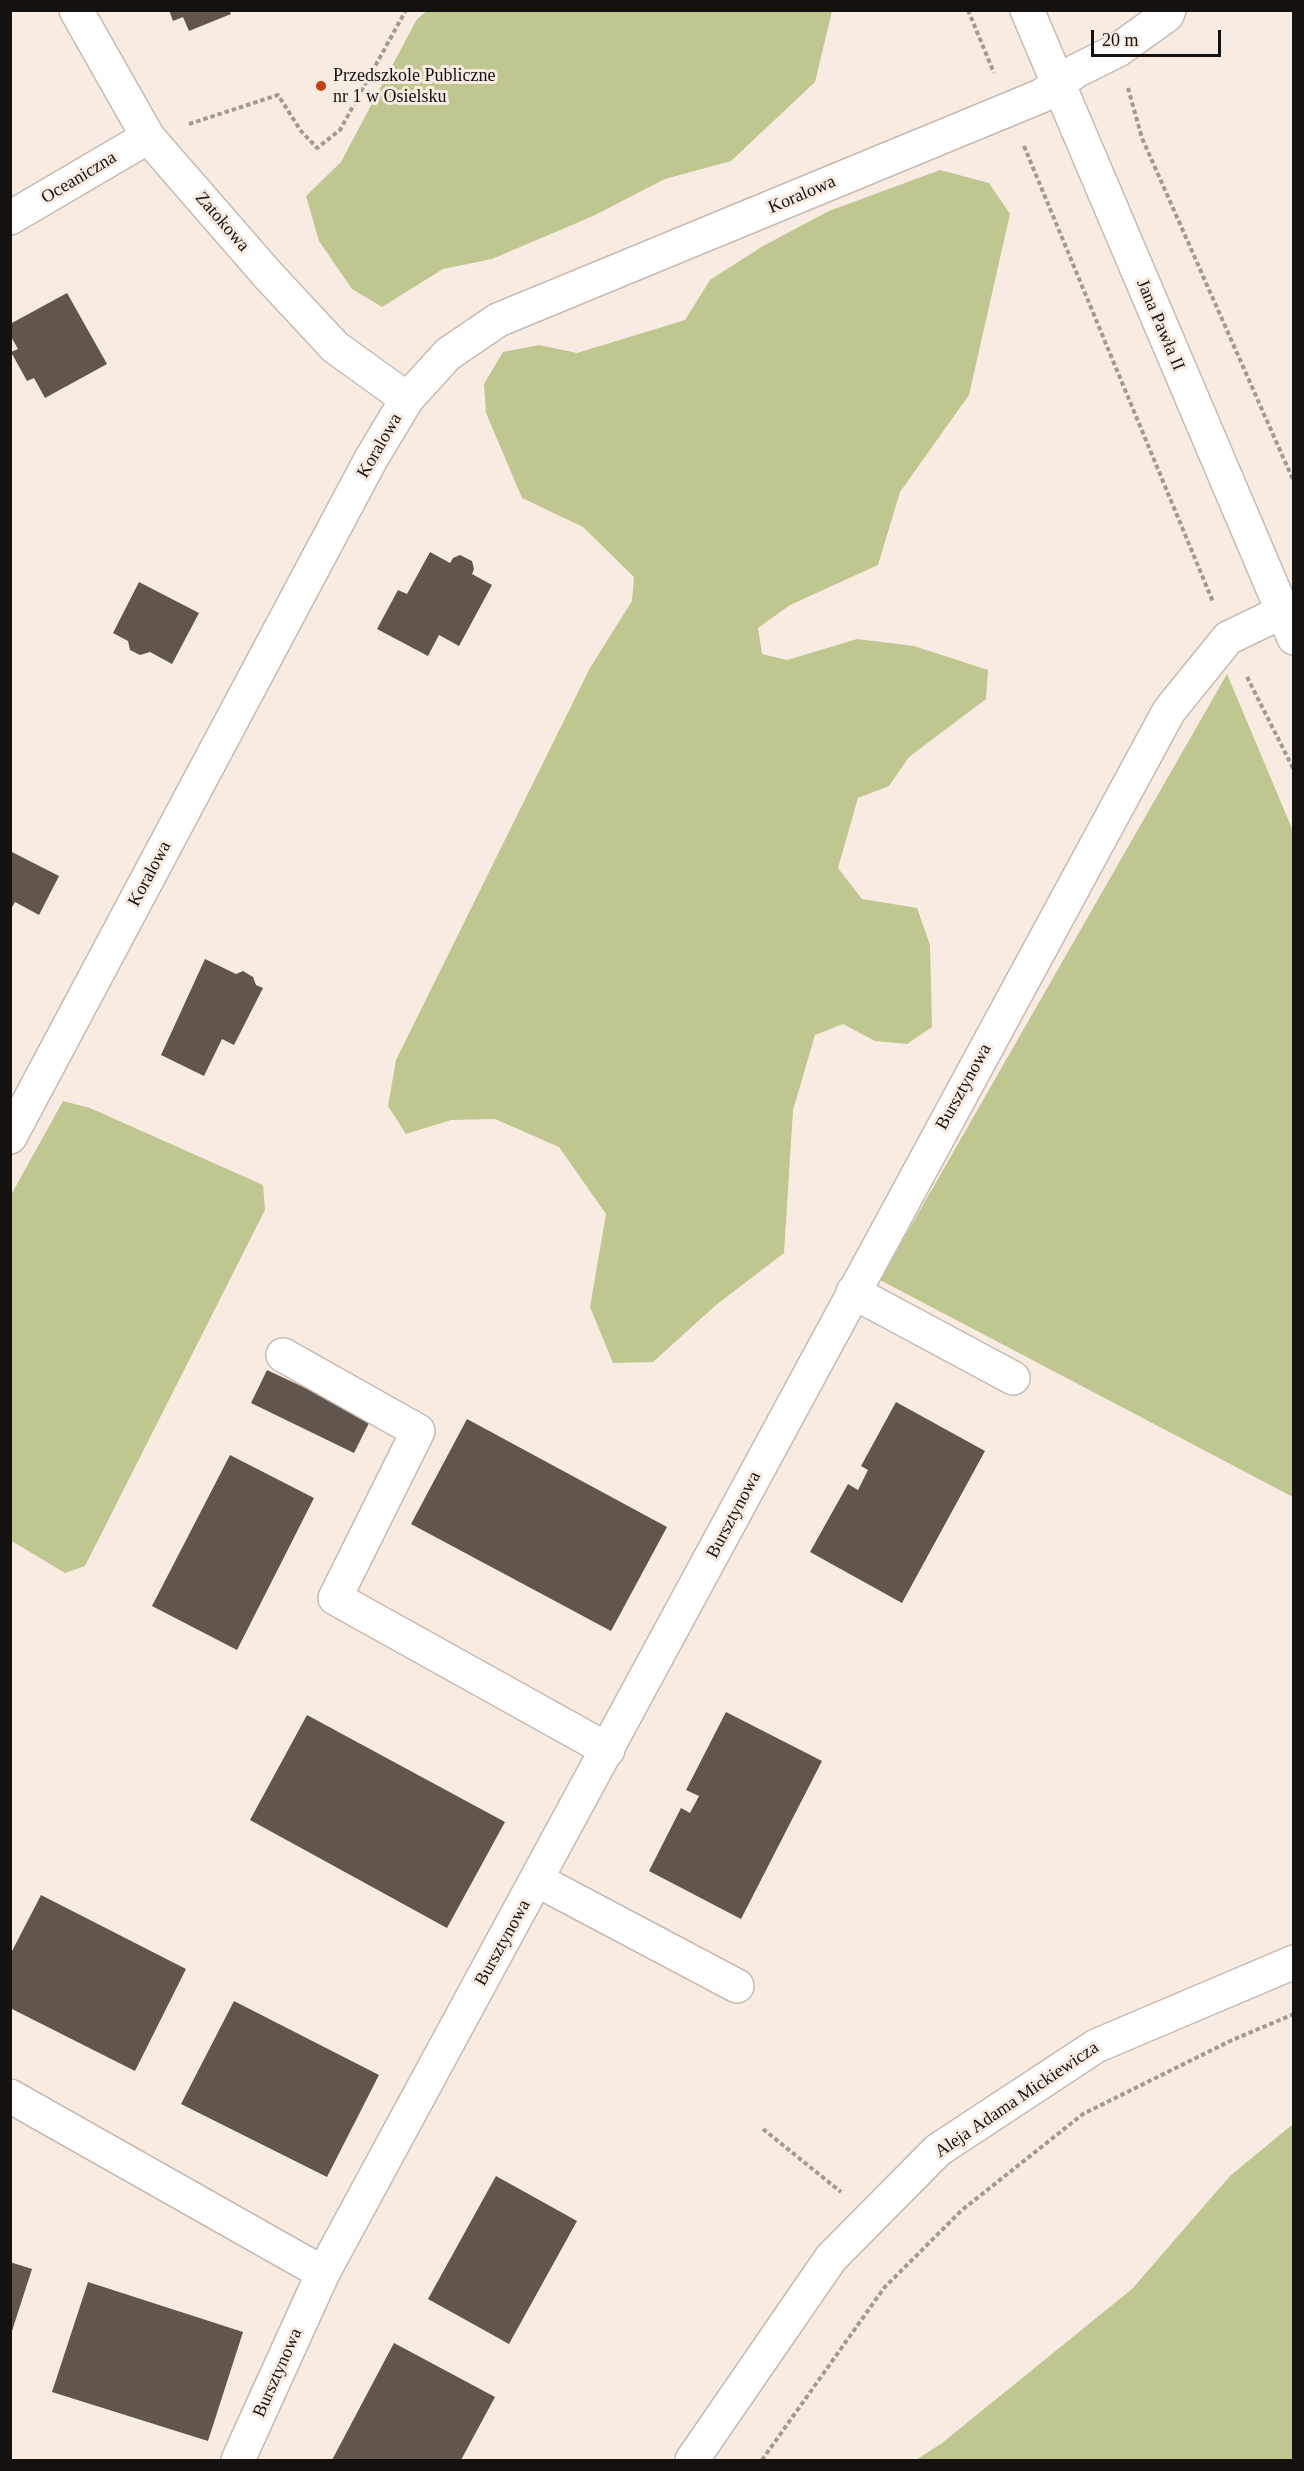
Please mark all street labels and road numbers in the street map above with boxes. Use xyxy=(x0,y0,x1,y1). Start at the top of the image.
street label: Oceaniczna xyxy=(37,147,121,209)
street label: Koralowa xyxy=(765,171,839,219)
street label: Zatokowa xyxy=(190,188,254,256)
street label: Jana Pawła II xyxy=(1131,276,1189,374)
street label: Koralowa xyxy=(353,410,407,482)
street label: Koralowa xyxy=(124,838,176,910)
street label: Bursztynowa xyxy=(932,1040,996,1134)
street label: Bursztynowa xyxy=(702,1468,766,1562)
street label: Bursztynowa xyxy=(471,1896,535,1990)
street label: Aleja Adama Mickiewicza xyxy=(931,2037,1103,2163)
street label: Bursztynowa xyxy=(249,2325,307,2421)

